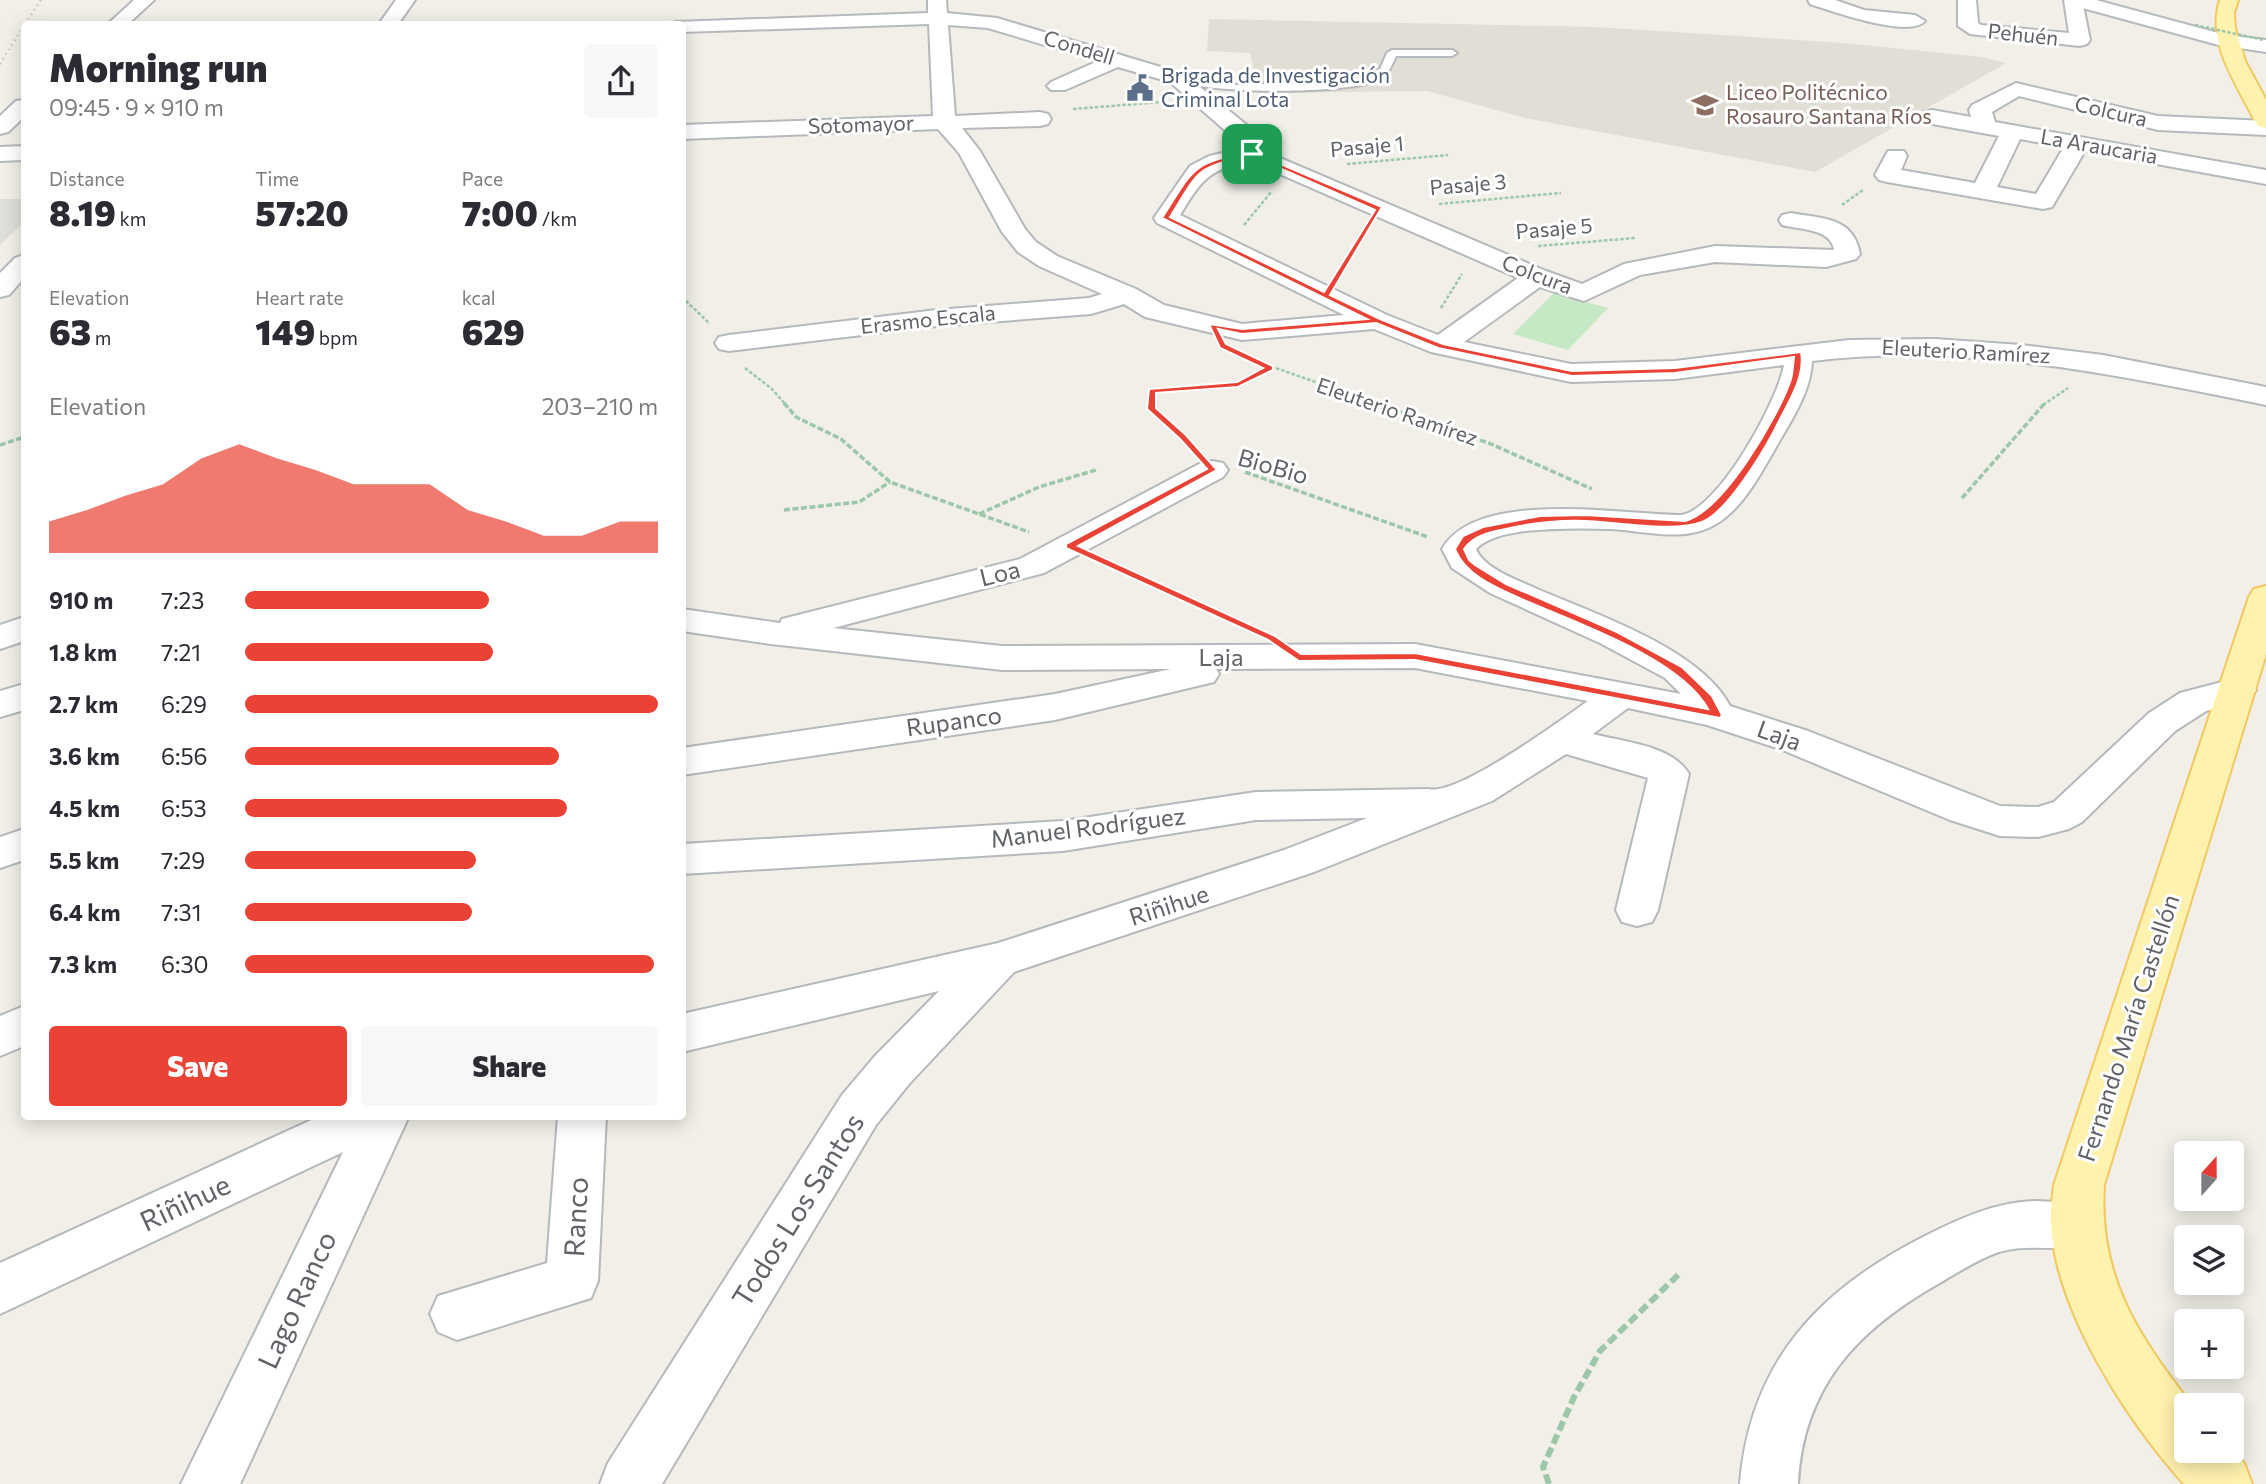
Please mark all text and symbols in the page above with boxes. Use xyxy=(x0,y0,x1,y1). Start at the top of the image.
street label: Pehuén xyxy=(1987,17,2060,50)
street label: Condell xyxy=(1041,24,1118,69)
text: Morning run xyxy=(49,43,268,90)
button: share xyxy=(584,44,658,118)
place label: Brigada de Investigación Criminal Lota xyxy=(1161,62,1390,111)
public building icon: Brigada de Investigación Criminal Lota xyxy=(1125,73,1155,103)
place label: Liceo Politécnico Rosauro Santana Ríos xyxy=(1726,79,1932,128)
school or university icon: Liceo Politécnico Rosauro Santana Ríos xyxy=(1690,90,1720,120)
street label: Colcura xyxy=(2073,90,2150,131)
text: 09:45 · 9 × 910 m xyxy=(49,93,224,121)
street label: Sotomayor xyxy=(807,109,914,138)
street label: La Araucaria xyxy=(2039,123,2160,168)
pin xyxy=(1222,124,1282,184)
street label: Pasaje 1 xyxy=(1329,130,1405,161)
icon: arrive xyxy=(1233,135,1271,173)
text: Distance xyxy=(49,167,125,190)
text: Time xyxy=(255,167,299,190)
text: Pace xyxy=(462,167,503,190)
street label: Pasaje 3 xyxy=(1428,168,1507,199)
text: 8.19 xyxy=(49,190,116,233)
text: 57:20 xyxy=(255,190,349,233)
text: 7:00 xyxy=(462,190,538,233)
text: km xyxy=(116,207,146,230)
text: /km xyxy=(538,207,577,230)
street label: Pasaje 5 xyxy=(1514,212,1593,243)
street label: Colcura xyxy=(1499,249,1576,298)
text: Elevation xyxy=(49,286,129,309)
text: Heart rate xyxy=(255,286,344,309)
text: kcal xyxy=(462,286,496,309)
street label: Erasmo Escala xyxy=(859,299,997,338)
text: 63 xyxy=(49,309,91,352)
text: 149 xyxy=(255,309,315,352)
text: 629 xyxy=(462,309,525,352)
text: m xyxy=(91,326,111,349)
text: bpm xyxy=(315,326,358,349)
street label: Eleuterio Ramírez xyxy=(1881,334,2051,367)
street label: Eleuterio Ramírez xyxy=(1314,371,1481,450)
text: Elevation xyxy=(49,392,146,420)
text: 203–210 m xyxy=(542,392,658,420)
street label: BioBio xyxy=(1235,442,1312,489)
street label: Loa xyxy=(976,554,1023,592)
text: 910 m xyxy=(49,586,113,614)
text: 7:23 xyxy=(161,586,204,614)
text: 1.8 km xyxy=(49,638,117,666)
text: 7:21 xyxy=(161,638,201,666)
street label: Laja xyxy=(1199,642,1243,671)
text: 2.7 km xyxy=(49,690,118,718)
text: 6:29 xyxy=(161,690,207,718)
street label: Rupanco xyxy=(904,699,1003,742)
street label: Laja xyxy=(1753,713,1806,756)
text: 3.6 km xyxy=(49,742,120,770)
text: 6:56 xyxy=(161,742,208,770)
text: 4.5 km xyxy=(49,794,120,822)
text: 6:53 xyxy=(161,794,207,822)
street label: Manuel Rodríguez xyxy=(989,800,1187,853)
text: 5.5 km xyxy=(49,846,119,874)
text: 7:29 xyxy=(161,846,205,874)
street label: Riñihue xyxy=(1125,878,1212,931)
street label: Fernando María Castellón xyxy=(2071,890,2184,1165)
text: 6.4 km xyxy=(49,898,121,926)
text: 7:31 xyxy=(161,898,202,926)
text: 7.3 km xyxy=(49,950,117,978)
text: 6:30 xyxy=(161,950,209,978)
button: Save xyxy=(49,1026,347,1106)
button: Share xyxy=(361,1026,658,1106)
street label: Todos Los Santos xyxy=(724,1107,870,1312)
north arrow xyxy=(2174,1141,2244,1211)
map controls xyxy=(2174,1141,2244,1463)
street label: Riñihue xyxy=(134,1166,235,1238)
street label: Ranco xyxy=(556,1176,594,1258)
button: layers xyxy=(2174,1225,2244,1295)
street label: Lago Ranco xyxy=(249,1226,343,1374)
button: + xyxy=(2174,1309,2244,1379)
button: − xyxy=(2174,1393,2244,1463)

